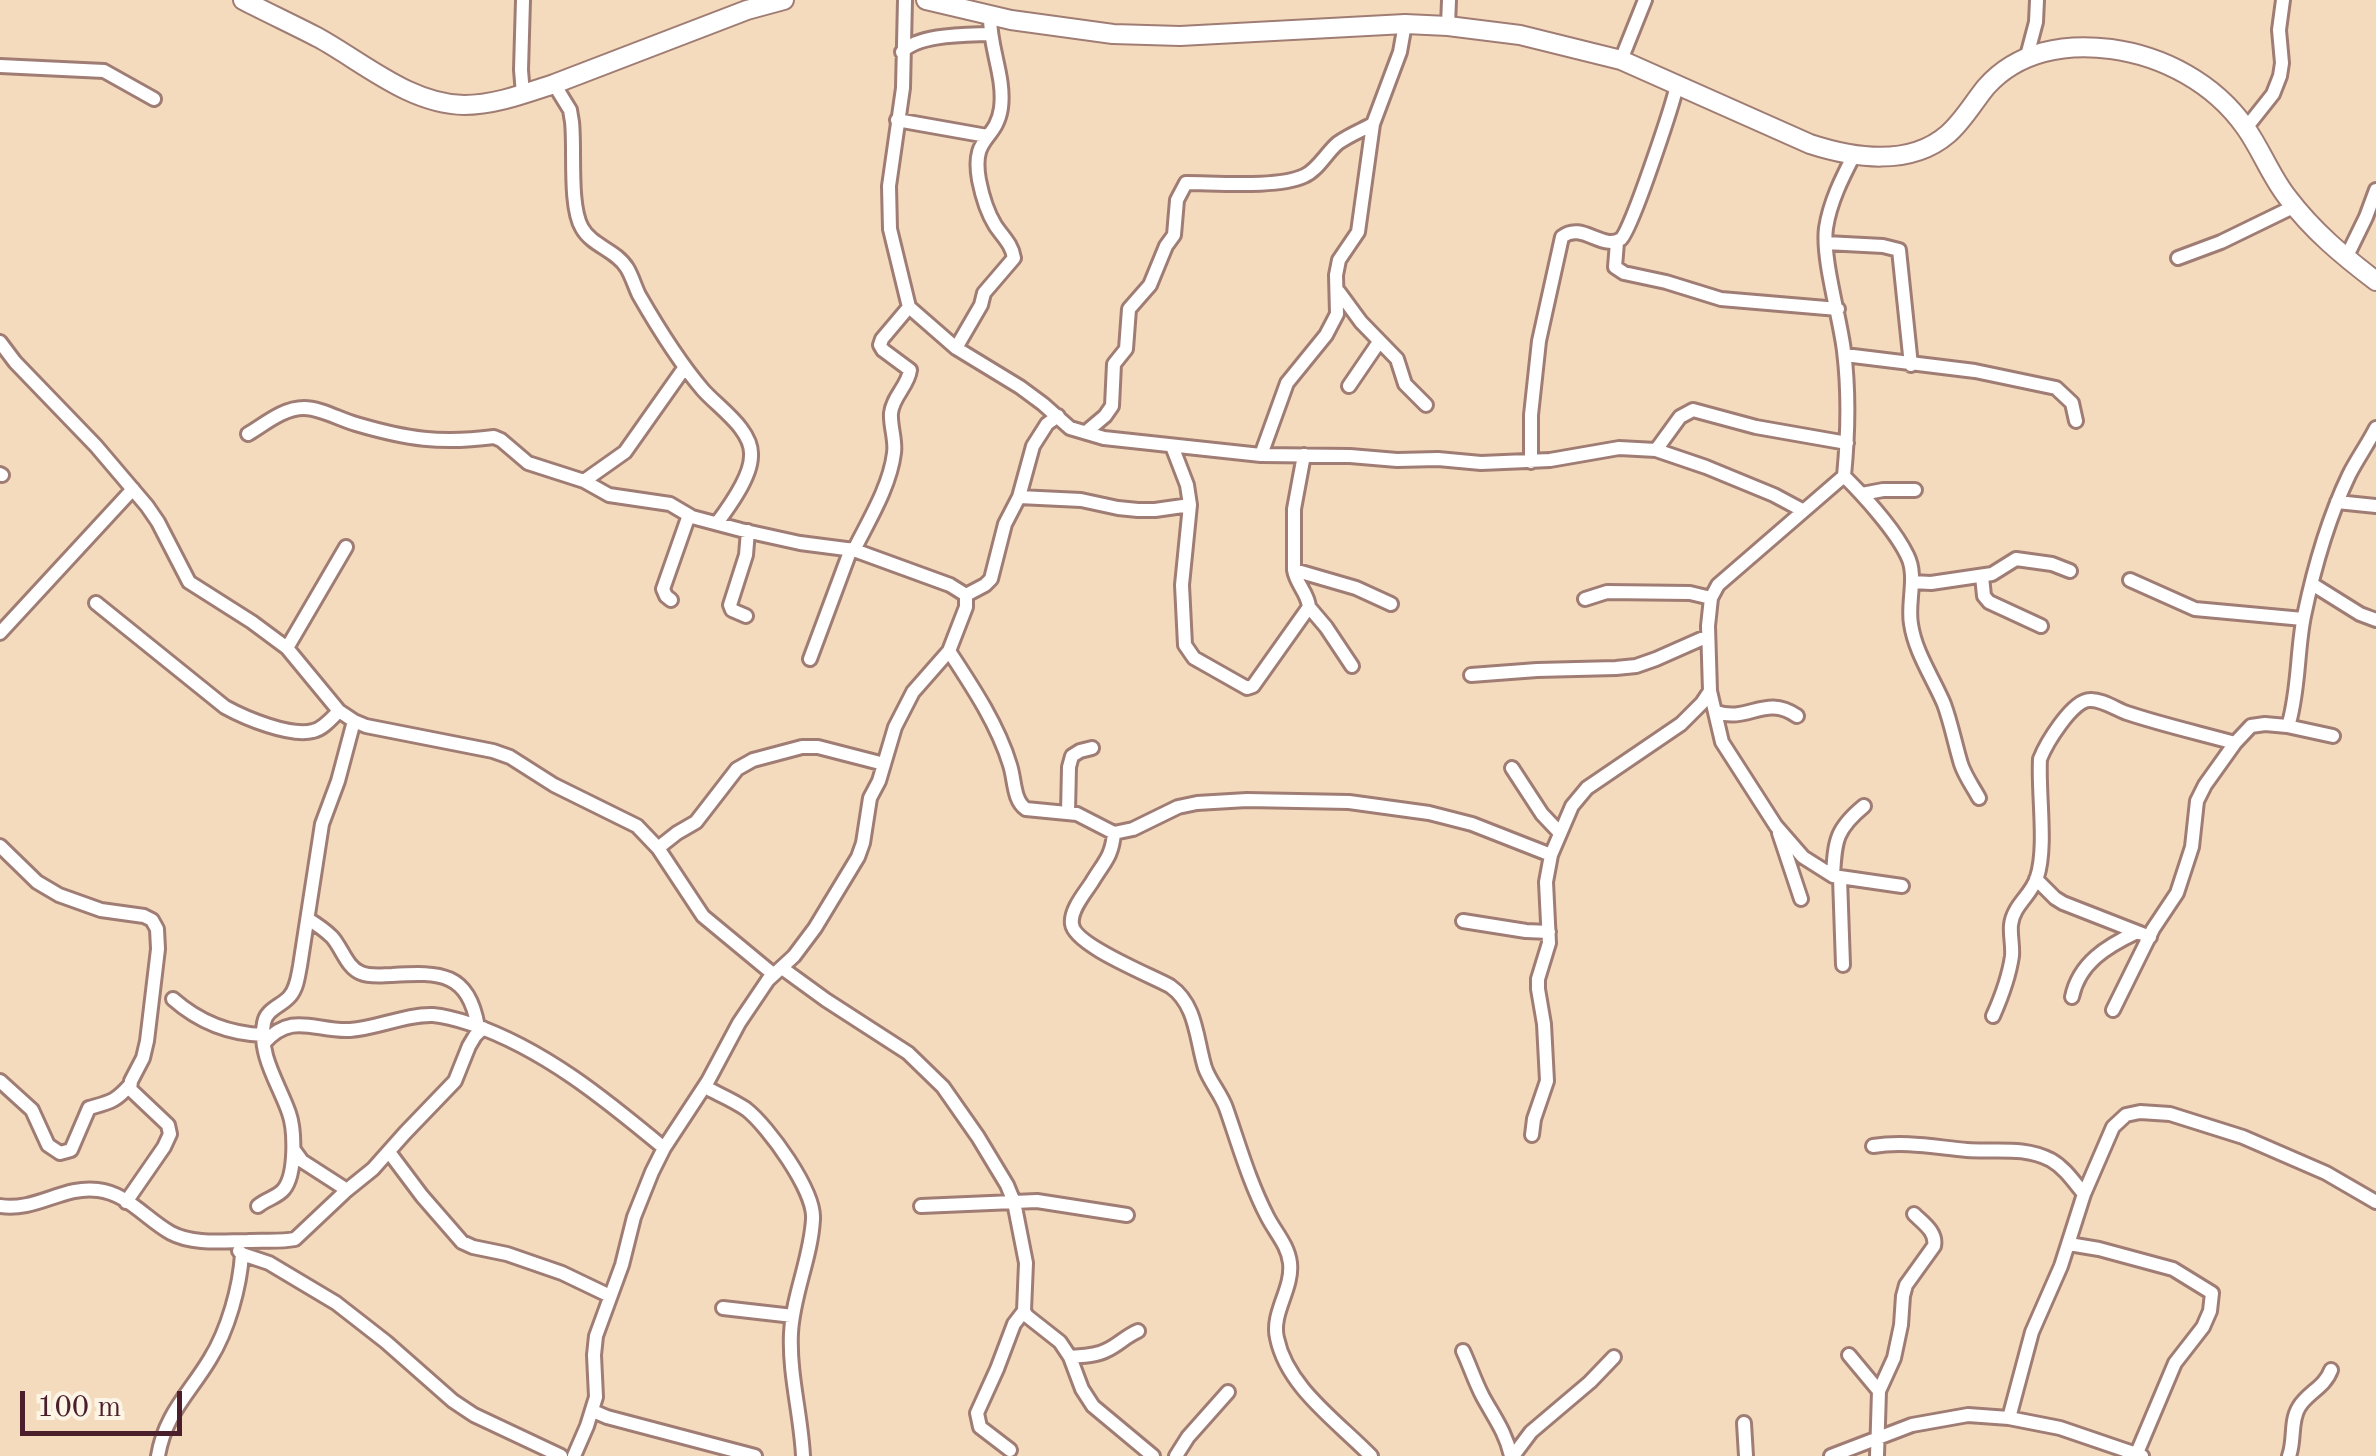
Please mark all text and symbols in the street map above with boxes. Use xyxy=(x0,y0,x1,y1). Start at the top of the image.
scale bar xyxy=(25,1371,188,1433)
text: 100 m xyxy=(37,1393,121,1423)

